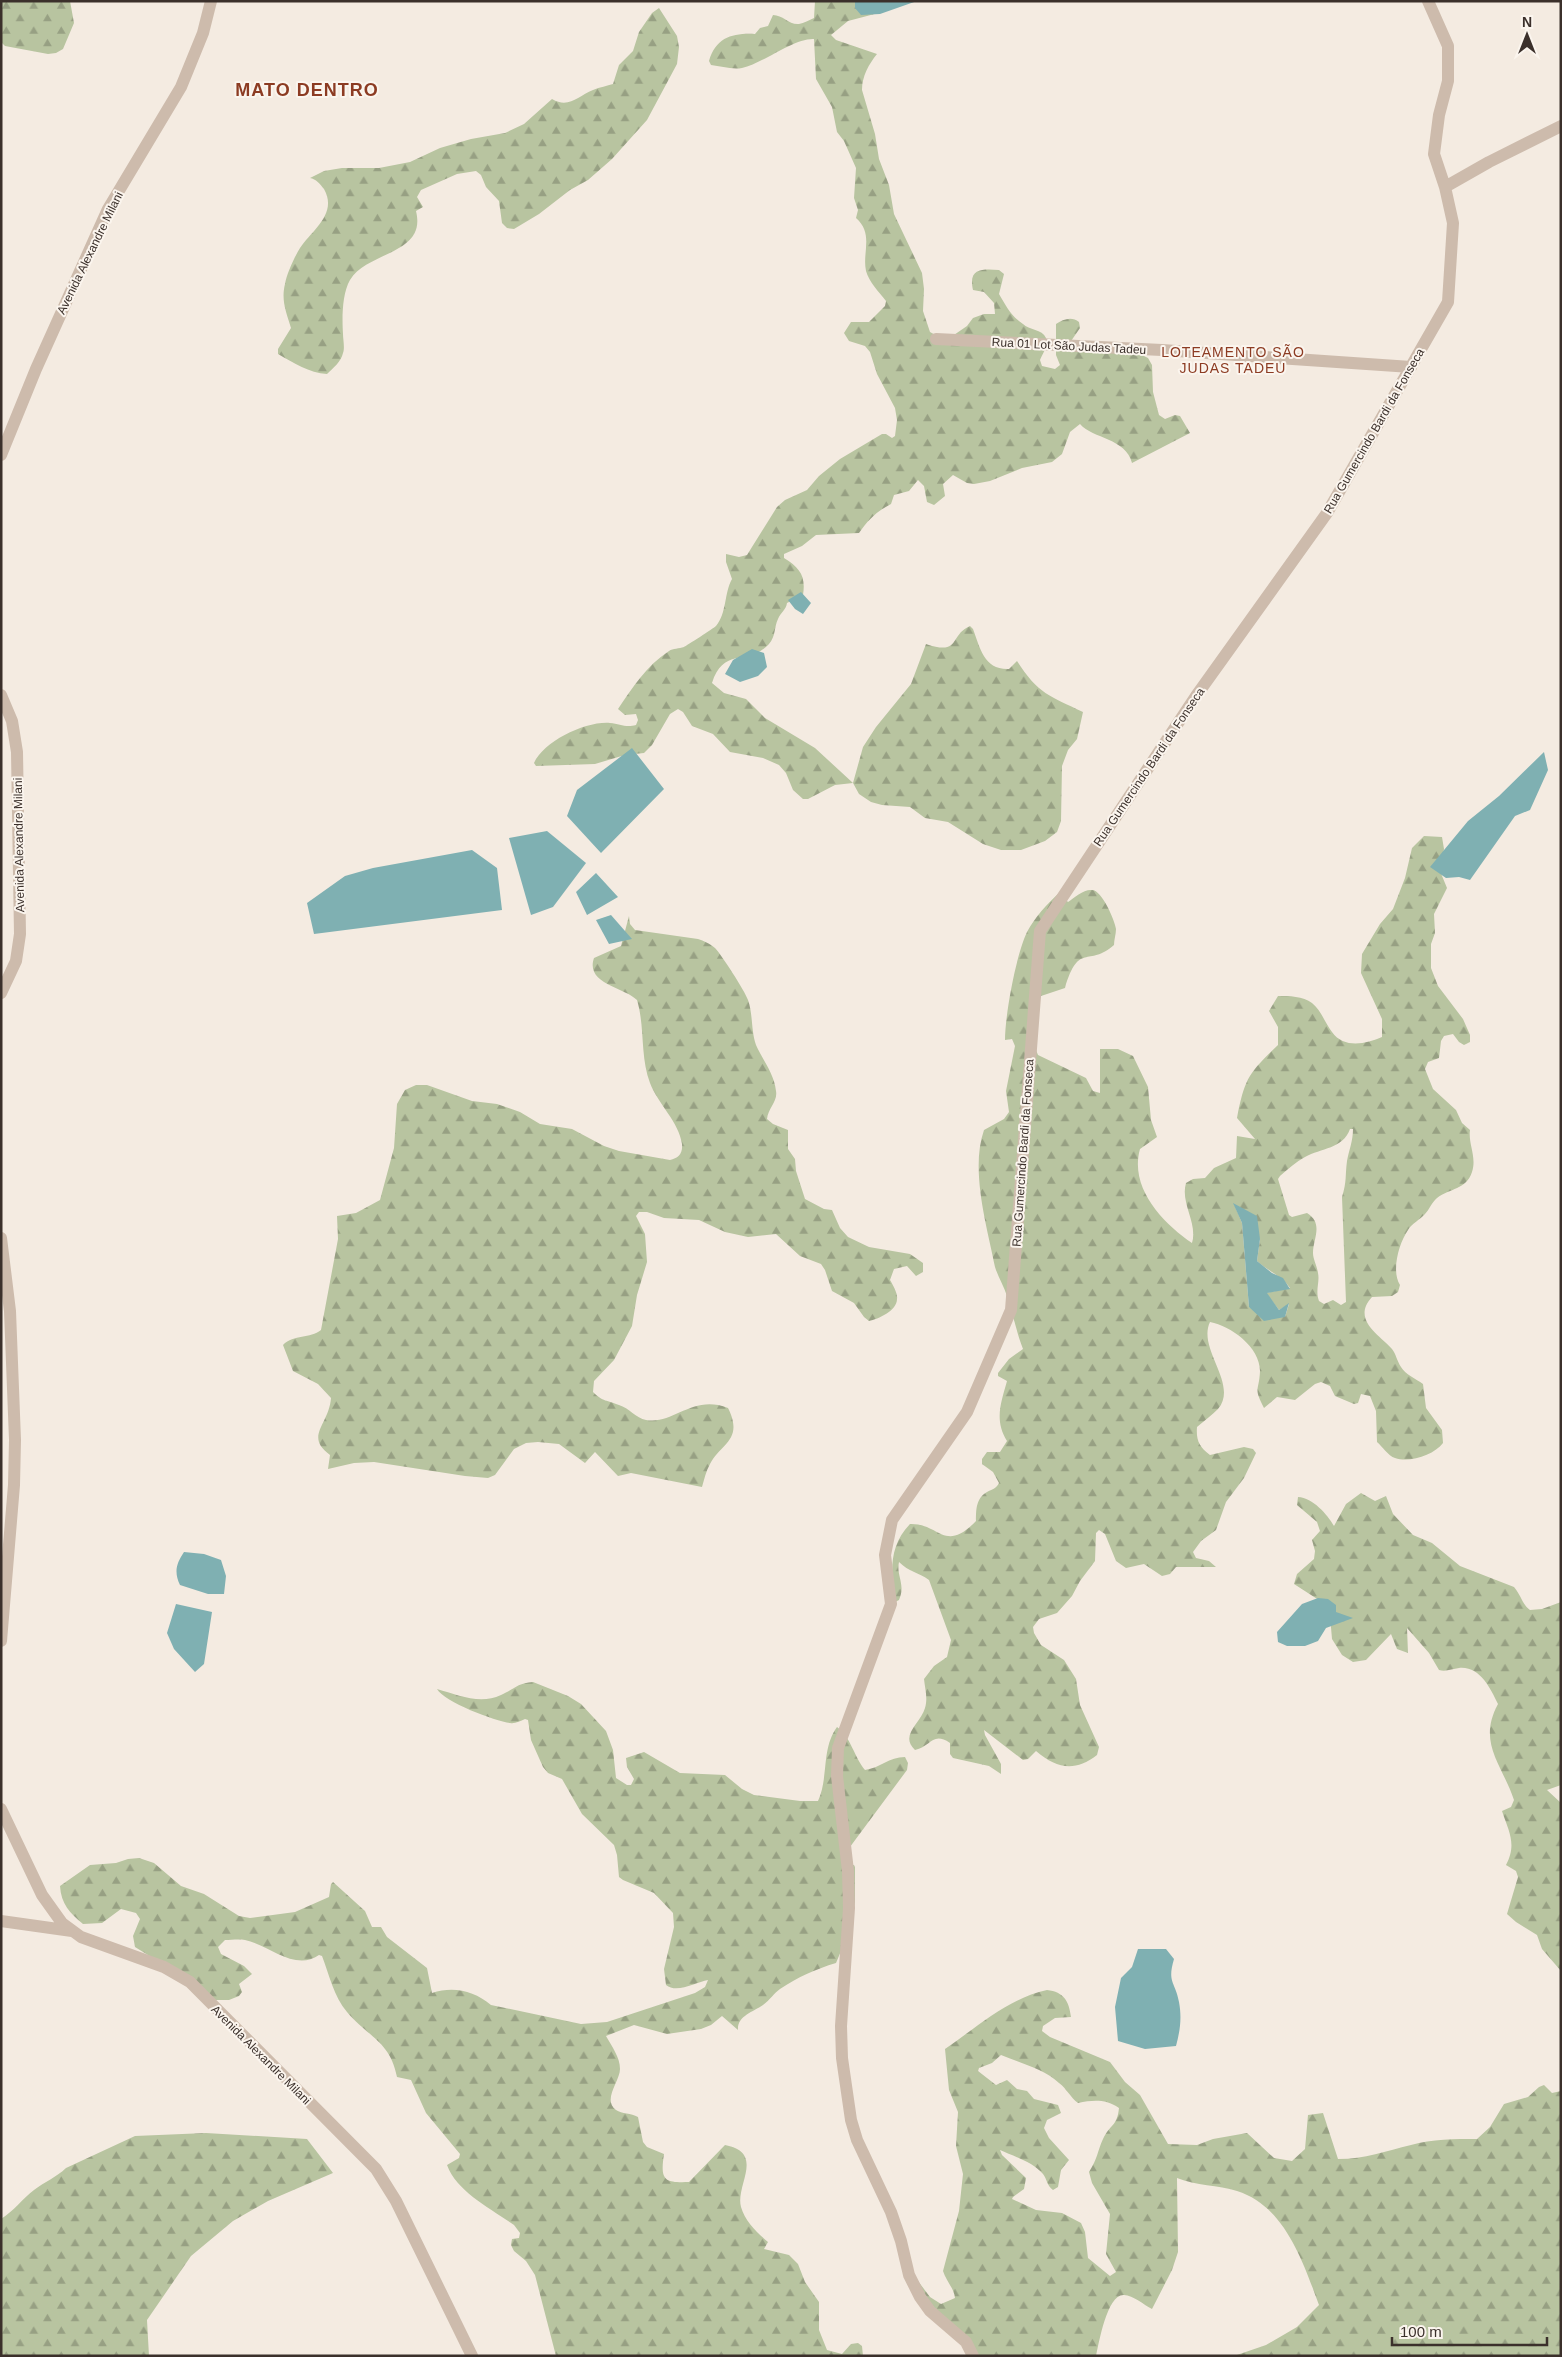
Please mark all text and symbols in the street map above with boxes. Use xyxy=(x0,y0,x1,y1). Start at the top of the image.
north arrow xyxy=(1502,10,1552,60)
text: N xyxy=(1522,14,1532,30)
district label: MATO DENTRO xyxy=(235,80,379,100)
street label: Avenida Alexandre Milani xyxy=(54,189,126,317)
street label: Rua 01 Lot São Judas Tadeu xyxy=(991,335,1147,357)
district label: LOTEAMENTO SÃO JUDAS TADEU xyxy=(1161,344,1305,376)
street label: Rua Gumercindo Bardi da Fonseca xyxy=(1321,346,1427,516)
street label: Rua Gumercindo Bardi da Fonseca xyxy=(1091,685,1208,849)
street label: Avenida Alexandre Milani xyxy=(11,778,27,912)
street label: Rua Gumercindo Bardi da Fonseca xyxy=(1009,1058,1037,1247)
street label: Avenida Alexandre Milani xyxy=(208,2002,314,2108)
scale bar xyxy=(1392,2314,1547,2346)
text: 100 m xyxy=(1400,2323,1442,2340)

